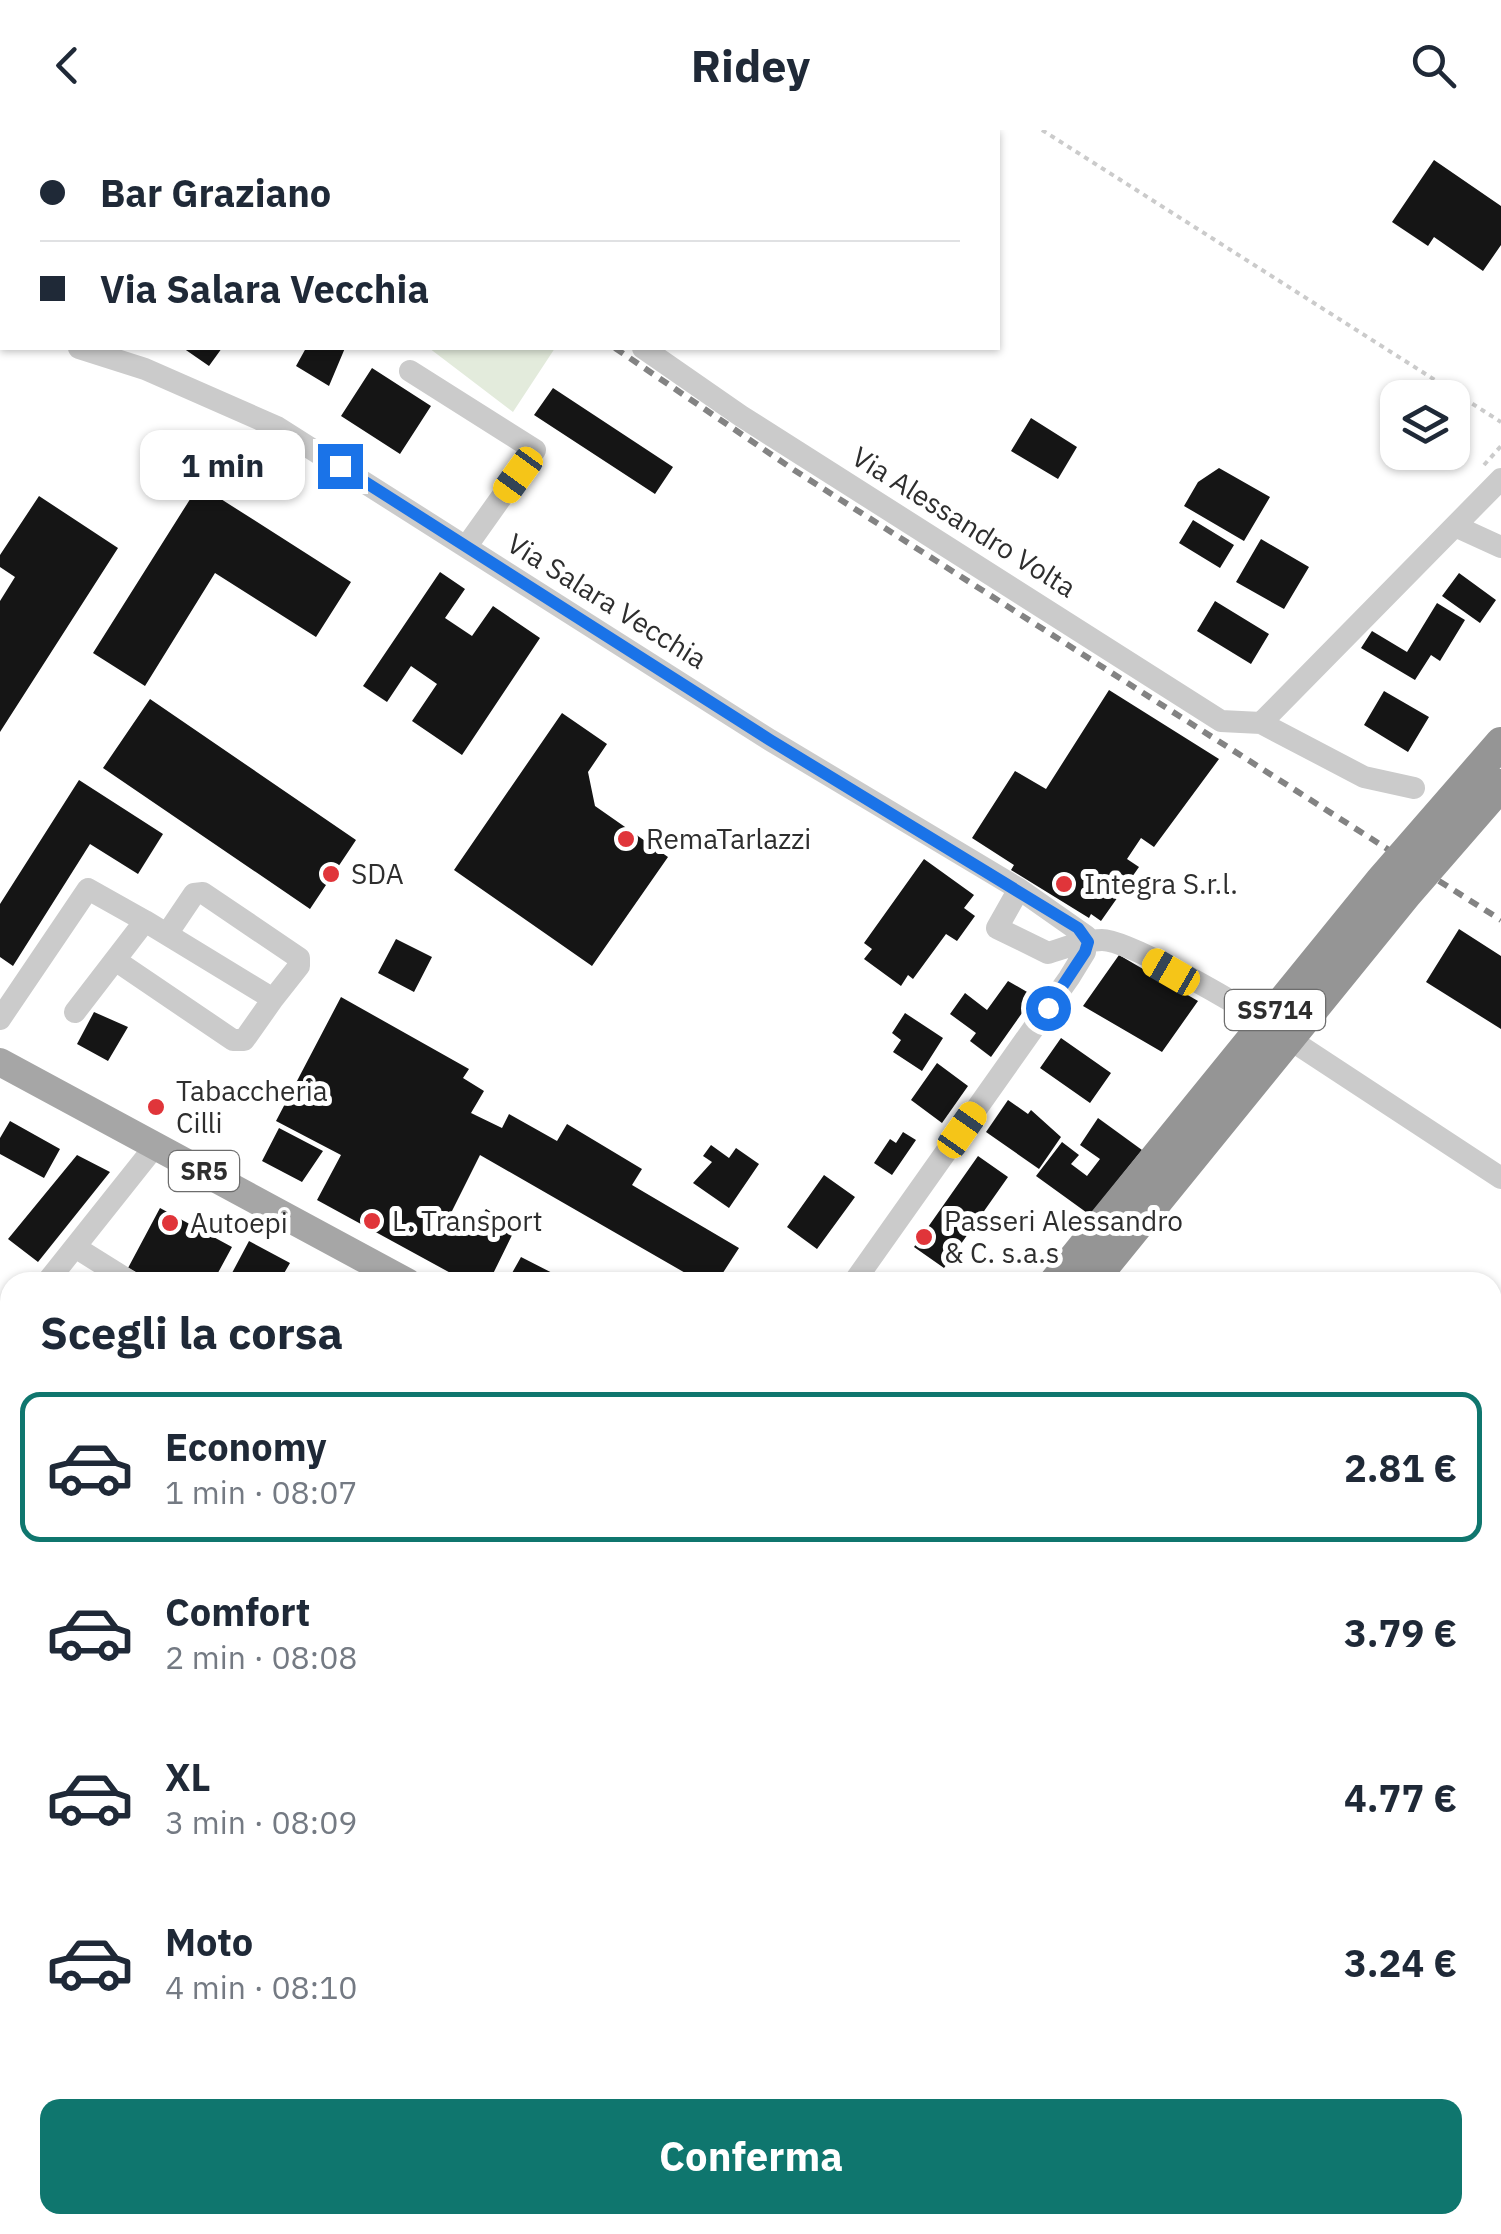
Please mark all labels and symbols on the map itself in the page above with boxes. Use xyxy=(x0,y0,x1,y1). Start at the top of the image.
callout: 1 min xyxy=(140,431,305,501)
street label: Via Alessandro Volta xyxy=(845,438,1083,605)
car xyxy=(488,442,548,508)
route end xyxy=(318,444,363,489)
street label: Via Salara Vecchia xyxy=(501,524,714,677)
place label: RemaTarlazzi xyxy=(646,820,811,857)
marker: RemaTarlazzi xyxy=(615,828,637,850)
place label: SDA xyxy=(351,855,404,892)
marker: SDA xyxy=(320,863,342,885)
place label: Integra S.r.l. xyxy=(1084,865,1238,902)
marker: Integra S.r.l. xyxy=(1053,873,1075,895)
car xyxy=(1138,944,1204,1000)
route start xyxy=(1026,986,1071,1031)
road number: SS714 xyxy=(1225,990,1325,1030)
place label: Tabaccheria Cilli xyxy=(176,1072,328,1141)
marker: Tabaccheria Cilli xyxy=(145,1096,167,1118)
car xyxy=(933,1097,991,1163)
road number: SR5 xyxy=(169,1151,239,1191)
place label: L. Transport xyxy=(392,1202,543,1239)
place label: Passeri Alessandro & C. s.a.s xyxy=(944,1202,1183,1271)
place label: Autoepi xyxy=(190,1204,288,1241)
marker: L. Transport xyxy=(361,1210,383,1232)
marker: Autoepi xyxy=(159,1212,181,1234)
marker: Passeri Alessandro & C. s.a.s xyxy=(913,1226,935,1248)

